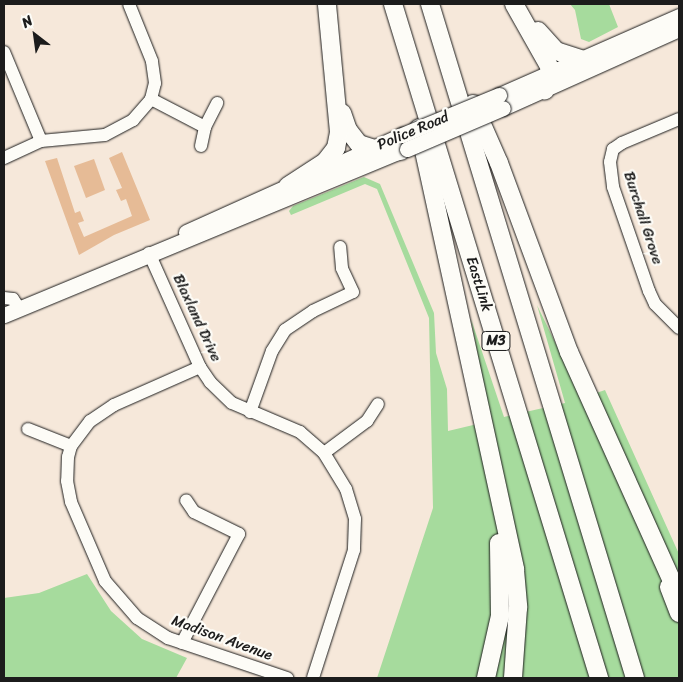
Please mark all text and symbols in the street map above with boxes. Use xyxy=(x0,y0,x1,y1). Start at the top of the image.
text: N xyxy=(17,8,38,35)
north arrow xyxy=(10,10,60,60)
street label: Police Road xyxy=(375,108,451,154)
street label: Burchall Grove xyxy=(619,169,667,267)
street label: EastLink xyxy=(462,254,496,314)
street label: Blaxland Drive xyxy=(169,271,225,365)
road number: M3 xyxy=(481,330,511,352)
street label: Madison Avenue xyxy=(169,611,275,665)

